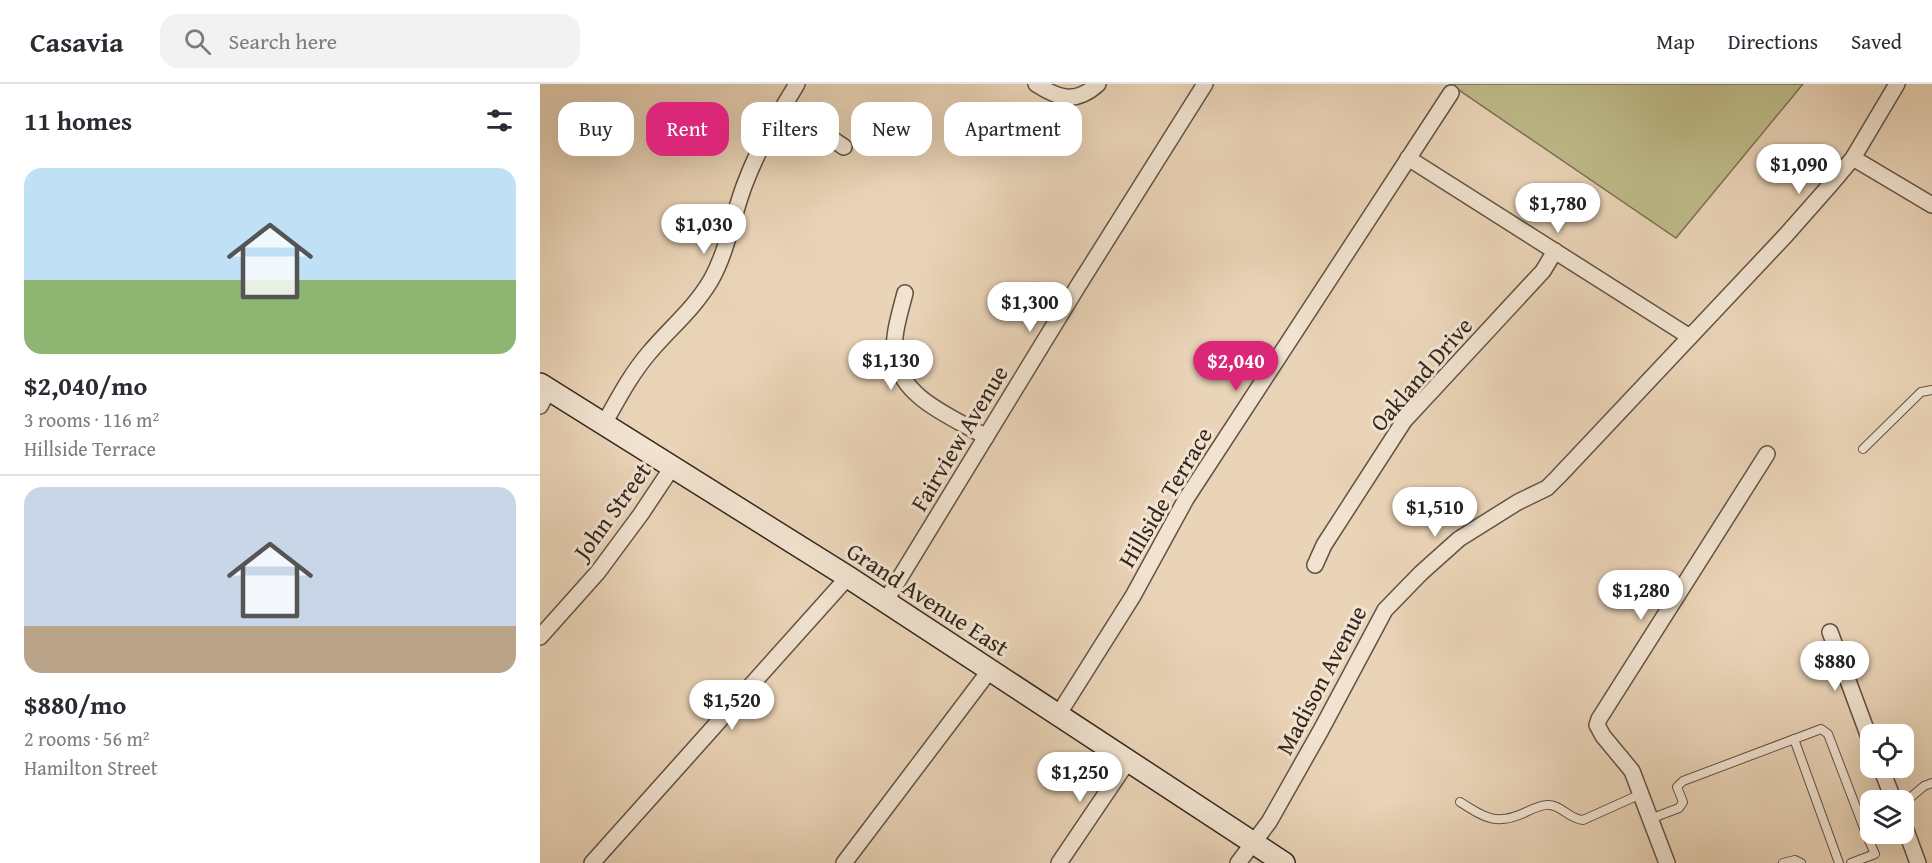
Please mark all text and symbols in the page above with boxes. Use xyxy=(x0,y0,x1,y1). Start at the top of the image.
search box xyxy=(160,14,580,68)
text: Casavia xyxy=(30,21,124,62)
icon: search xyxy=(181,25,214,58)
text: Search here xyxy=(229,25,337,57)
text: Map xyxy=(1656,26,1695,57)
text: Directions xyxy=(1728,26,1818,57)
text: Saved xyxy=(1851,26,1902,57)
text: 11 homes xyxy=(24,101,132,140)
chip: Buy xyxy=(558,102,634,156)
chip: Rent xyxy=(646,102,729,156)
chip: Filters xyxy=(741,102,839,156)
chip: New xyxy=(851,102,932,156)
chip: Apartment xyxy=(944,102,1082,156)
icon: filters xyxy=(483,104,516,137)
pin: $1,090 xyxy=(1750,144,1848,195)
text: $1,090 xyxy=(1770,149,1828,178)
pin: $1,780 xyxy=(1509,183,1607,234)
text: $1,780 xyxy=(1529,188,1587,217)
pin: $1,030 xyxy=(655,204,753,255)
icon: home xyxy=(216,207,324,315)
text: $1,030 xyxy=(675,209,733,238)
pin: $1,300 xyxy=(981,282,1079,333)
text: $1,300 xyxy=(1001,287,1059,316)
street label: Oakland Drive xyxy=(1361,309,1481,439)
pin: $1,130 xyxy=(842,340,940,391)
pin: $2,040 xyxy=(1187,341,1285,392)
text: $1,130 xyxy=(862,345,920,374)
text: $2,040 xyxy=(1207,346,1265,375)
street label: Fairview Avenue xyxy=(902,358,1016,518)
text: $2,040/mo xyxy=(24,366,147,405)
text: 3 rooms · 116 m² xyxy=(24,405,159,434)
street label: Hillside Terrace xyxy=(1109,420,1221,574)
text: Hillside Terrace xyxy=(24,434,156,463)
street label: John Street xyxy=(563,455,660,569)
pin: $1,510 xyxy=(1386,487,1484,538)
text: $1,510 xyxy=(1406,492,1464,521)
icon: home xyxy=(216,526,324,634)
street label: Grand Avenue East xyxy=(840,533,1016,665)
pin: $1,280 xyxy=(1592,570,1690,621)
text: $1,280 xyxy=(1612,575,1670,604)
street label: Madison Avenue xyxy=(1267,599,1375,761)
pin: $880 xyxy=(1799,641,1871,692)
text: $880 xyxy=(1814,646,1856,675)
pin: $1,520 xyxy=(683,680,781,731)
text: $880/mo xyxy=(24,685,126,724)
text: $1,520 xyxy=(703,685,761,714)
text: 2 rooms · 56 m² xyxy=(24,724,150,753)
map controls xyxy=(1860,724,1914,844)
button: locate xyxy=(1860,724,1914,778)
pin: $1,250 xyxy=(1031,752,1129,803)
text: Hamilton Street xyxy=(24,753,158,782)
text: $1,250 xyxy=(1051,757,1109,786)
button: layers xyxy=(1860,790,1914,844)

